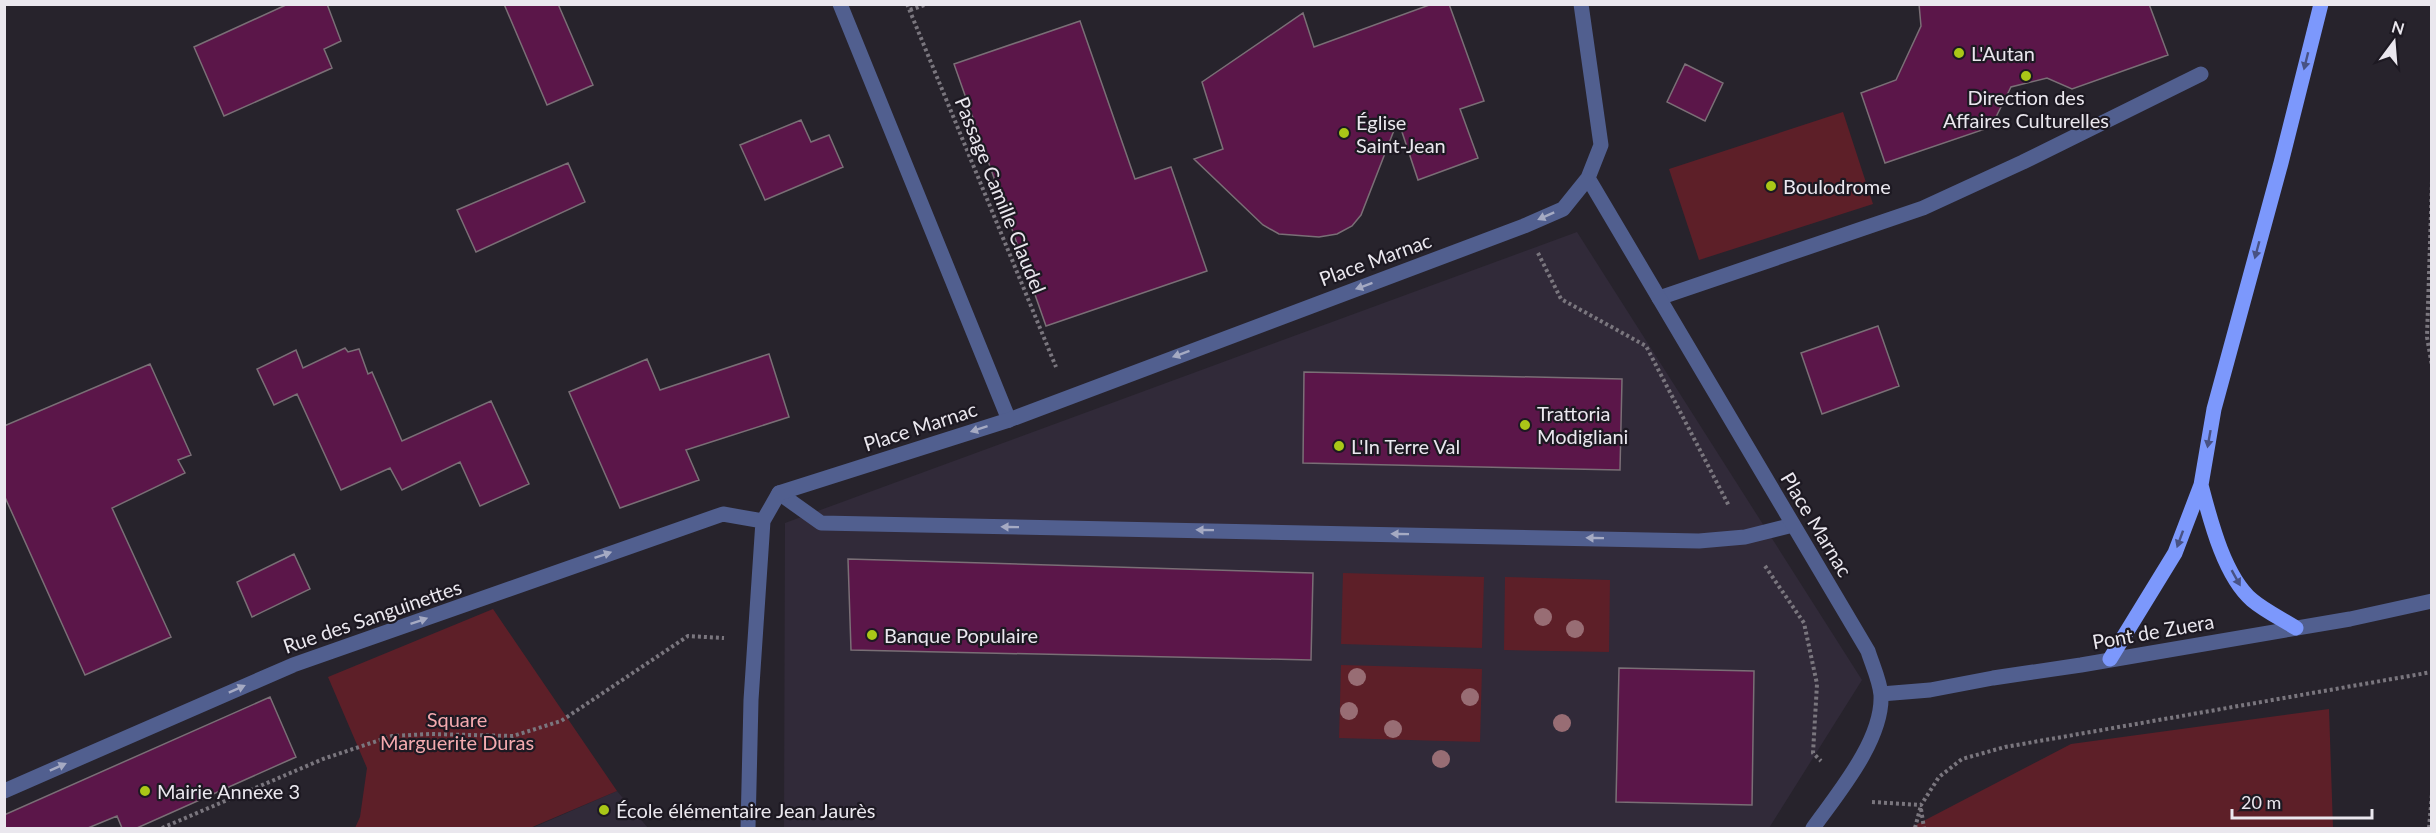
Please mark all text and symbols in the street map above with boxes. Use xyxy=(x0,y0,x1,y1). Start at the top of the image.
north arrow xyxy=(2364,12,2424,72)
text: N xyxy=(2390,16,2407,38)
place label: L'Autan xyxy=(1971,41,2035,65)
marker: L'Autan xyxy=(1952,46,1966,60)
one-way arrow xyxy=(2301,52,2311,70)
marker: Direction des Affaires Culturelles xyxy=(2019,69,2033,83)
place label: Direction des Affaires Culturelles xyxy=(1943,85,2109,132)
street label: Passage Camille Claudel xyxy=(951,93,1051,297)
place label: Église Saint-Jean xyxy=(1356,110,1446,157)
marker: Église Saint-Jean xyxy=(1337,126,1351,140)
place label: Boulodrome xyxy=(1783,174,1891,198)
marker: Boulodrome xyxy=(1764,179,1778,193)
one-way arrow xyxy=(1537,212,1554,221)
street label: Place Marnac xyxy=(1316,227,1435,290)
one-way arrow xyxy=(2252,241,2261,259)
one-way arrow xyxy=(1355,282,1373,291)
one-way arrow xyxy=(1172,350,1190,359)
street label: Place Marnac xyxy=(860,396,980,456)
place label: Trattoria Modigliani xyxy=(1537,401,1628,448)
marker: Trattoria Modigliani xyxy=(1518,418,1532,432)
one-way arrow xyxy=(970,425,988,435)
one-way arrow xyxy=(2204,429,2213,448)
place label: L'In Terre Val xyxy=(1351,434,1460,458)
marker: L'In Terre Val xyxy=(1332,439,1346,453)
street label: Place Marnac xyxy=(1776,467,1858,581)
one-way arrow xyxy=(1001,522,1020,531)
one-way arrow xyxy=(1196,526,1215,535)
one-way arrow xyxy=(1391,529,1410,539)
one-way arrow xyxy=(2175,531,2185,549)
one-way arrow xyxy=(1586,533,1605,543)
one-way arrow xyxy=(594,550,612,559)
one-way arrow xyxy=(2231,570,2241,587)
street label: Rue des Sanguinettes xyxy=(280,574,464,658)
street label: Pont de Zuera xyxy=(2090,608,2216,654)
one-way arrow xyxy=(411,616,429,626)
place label: Banque Populaire xyxy=(884,623,1038,647)
marker: Banque Populaire xyxy=(865,628,879,642)
one-way arrow xyxy=(228,684,246,694)
park label: Square Marguerite Duras xyxy=(380,707,534,754)
one-way arrow xyxy=(50,763,67,772)
place label: Mairie Annexe 3 xyxy=(157,779,300,803)
scale bar xyxy=(2232,782,2372,820)
marker: Mairie Annexe 3 xyxy=(138,784,152,798)
text: 20 m xyxy=(2241,791,2281,813)
place label: École élémentaire Jean Jaurès xyxy=(616,798,875,822)
marker: École élémentaire Jean Jaurès xyxy=(597,803,611,817)

